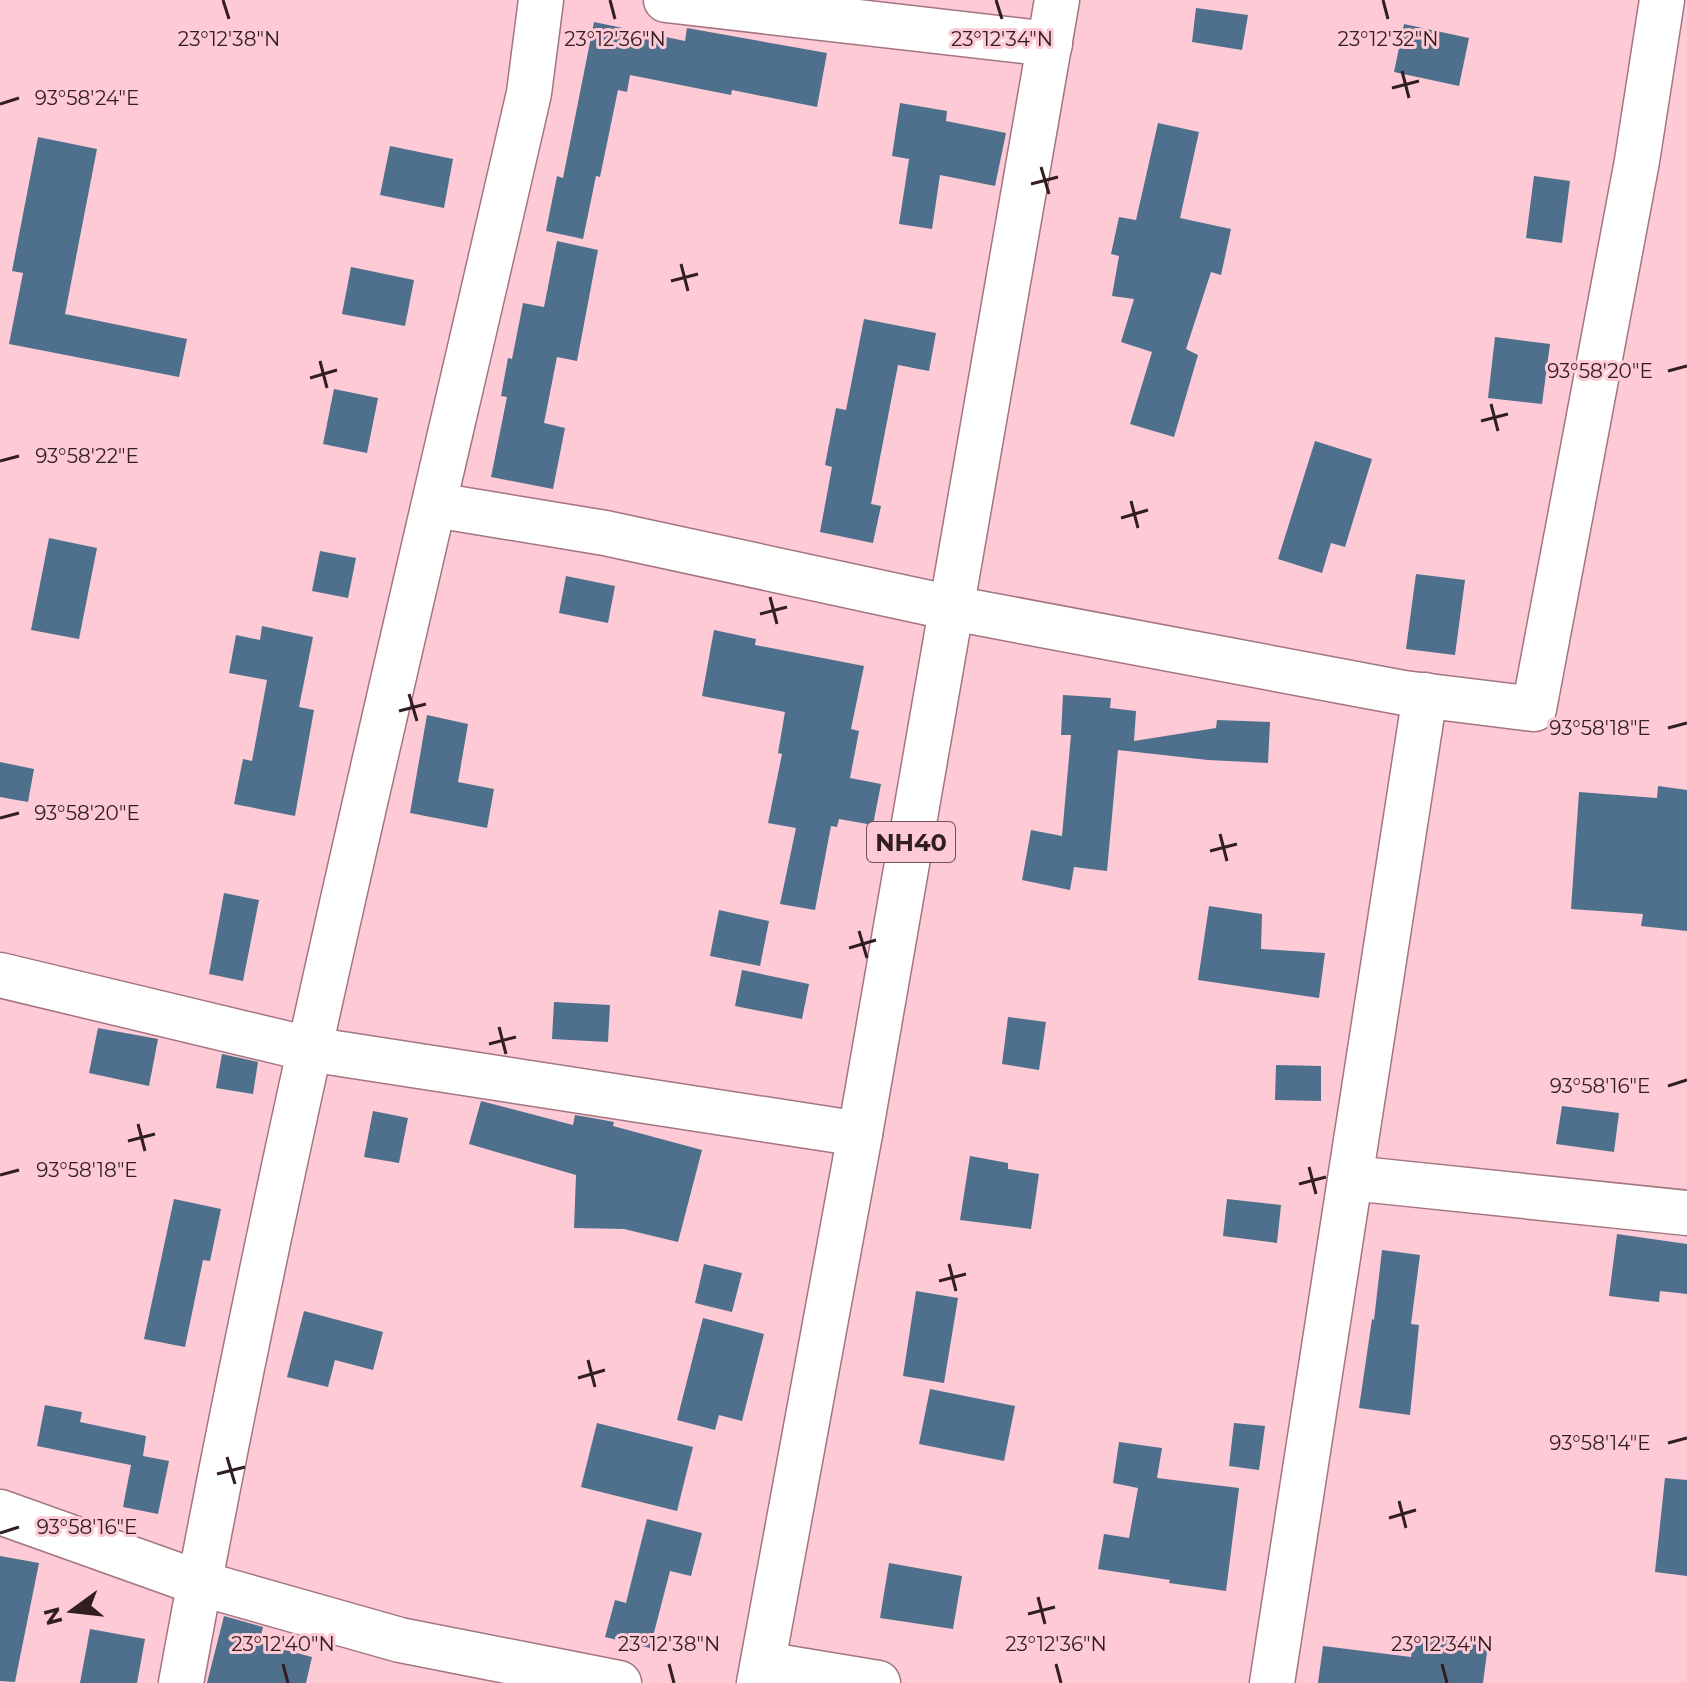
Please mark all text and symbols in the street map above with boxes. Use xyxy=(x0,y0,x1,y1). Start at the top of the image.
text: 23°12'38"N xyxy=(178,27,280,51)
text: 23°12'36"N xyxy=(564,27,666,51)
text: 23°12'34"N xyxy=(951,27,1053,51)
text: 23°12'32"N xyxy=(1338,27,1438,51)
text: 93°58'24"E xyxy=(35,86,139,110)
text: 93°58'20"E xyxy=(1547,359,1653,383)
text: 93°58'22"E xyxy=(35,444,139,468)
text: 93°58'18"E xyxy=(1549,716,1651,740)
text: 93°58'20"E xyxy=(34,801,140,825)
road number: NH40 xyxy=(867,822,955,862)
text: 93°58'16"E xyxy=(1550,1074,1650,1098)
text: 93°58'18"E xyxy=(36,1158,138,1182)
text: 93°58'14"E xyxy=(1549,1431,1651,1455)
text: 93°58'16"E xyxy=(37,1515,137,1539)
north arrow xyxy=(32,1571,112,1651)
text: N xyxy=(38,1604,69,1628)
text: 23°12'40"N xyxy=(231,1632,335,1656)
text: 23°12'38"N xyxy=(618,1632,720,1656)
text: 23°12'36"N xyxy=(1005,1632,1107,1656)
text: 23°12'34"N xyxy=(1391,1632,1493,1656)

